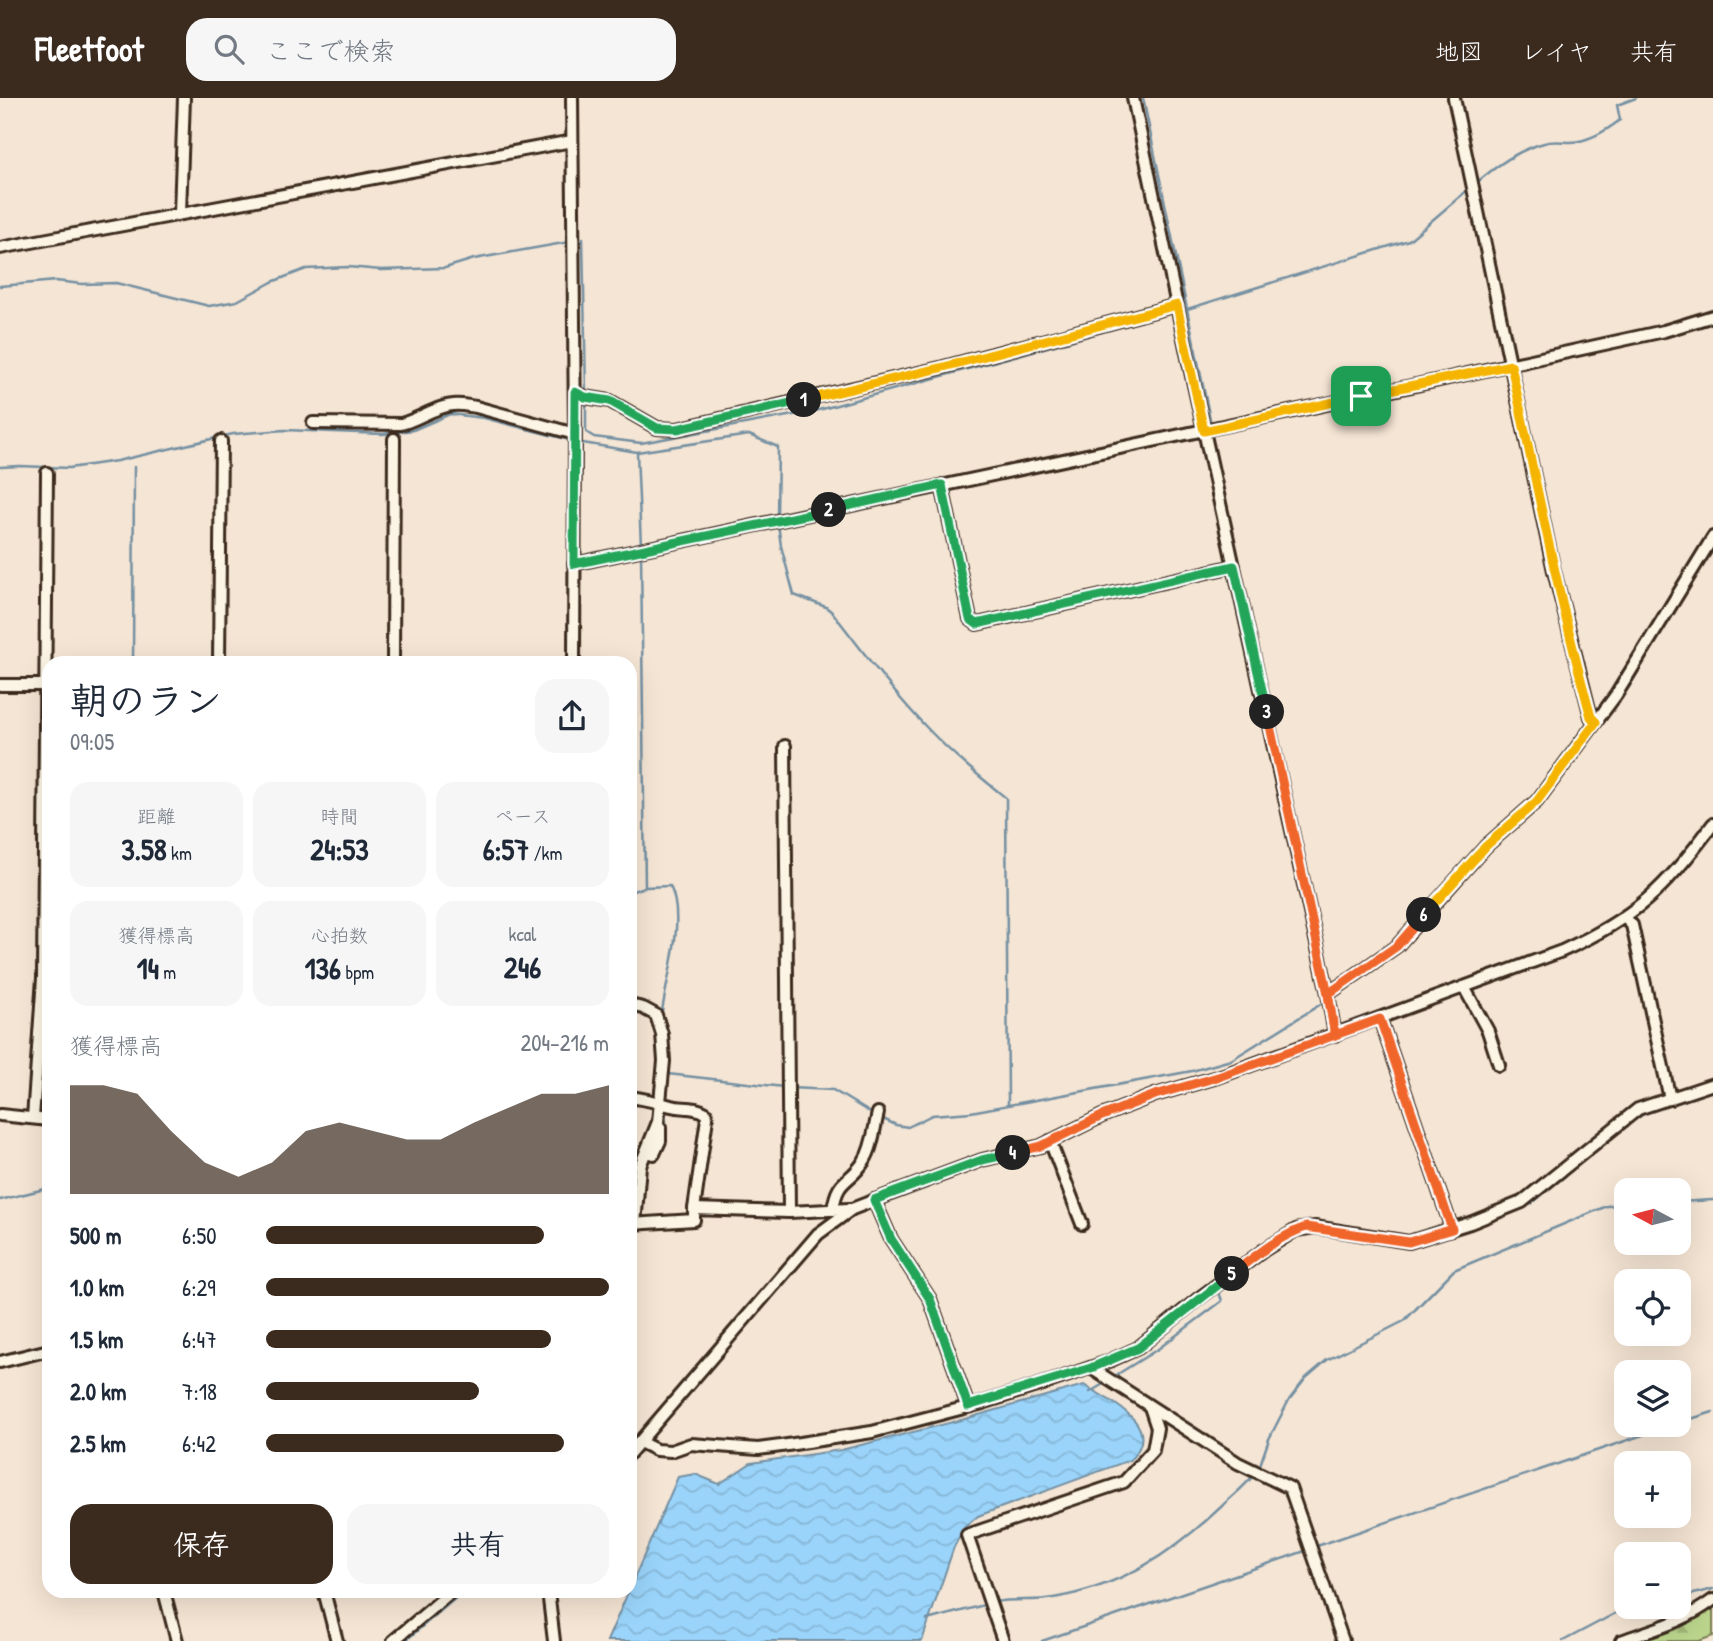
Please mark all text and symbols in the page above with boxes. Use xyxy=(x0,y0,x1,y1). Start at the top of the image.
search box xyxy=(186,18,676,81)
text: Fleetfoot xyxy=(35,27,144,71)
icon: search xyxy=(210,30,248,68)
text: ここで検索 xyxy=(266,33,396,68)
text: 地図 xyxy=(1435,35,1483,67)
text: レイヤ xyxy=(1521,35,1592,67)
text: 共有 xyxy=(1630,35,1678,67)
pin xyxy=(1331,366,1391,426)
icon: arrive xyxy=(1342,377,1380,415)
pin: 1 xyxy=(786,382,822,418)
text: 1 xyxy=(800,386,807,412)
pin: 2 xyxy=(812,492,846,528)
text: 2 xyxy=(824,496,833,522)
text: 朝のラン xyxy=(70,674,222,726)
button: share xyxy=(535,679,609,753)
pin: 3 xyxy=(1250,694,1284,730)
text: 3 xyxy=(1262,698,1271,724)
text: 09:05 xyxy=(70,726,114,757)
text: 距離 xyxy=(137,803,176,829)
text: 時間 xyxy=(320,803,359,829)
text: ペース xyxy=(495,803,550,829)
text: 3.58 xyxy=(121,829,167,869)
text: 24:53 xyxy=(310,829,369,869)
text: 6:57 xyxy=(483,829,529,869)
text: km xyxy=(167,840,192,866)
text: /km xyxy=(529,840,562,866)
pin: 6 xyxy=(1406,898,1442,932)
text: 6 xyxy=(1420,901,1427,927)
text: kcal xyxy=(509,921,536,947)
text: 獲得標高 xyxy=(118,922,195,948)
text: 心拍数 xyxy=(311,922,368,948)
text: 246 xyxy=(504,947,541,987)
text: 14 xyxy=(137,948,159,988)
text: 136 xyxy=(305,948,341,988)
text: m xyxy=(159,959,176,985)
text: bpm xyxy=(341,959,374,985)
text: 204–216 m xyxy=(520,1027,609,1058)
text: 獲得標高 xyxy=(70,1030,162,1061)
pin: 4 xyxy=(996,1136,1030,1170)
text: 4 xyxy=(1009,1139,1016,1165)
north arrow xyxy=(1614,1178,1690,1255)
map controls xyxy=(1614,1178,1691,1619)
text: 500 m xyxy=(70,1220,121,1251)
text: 6:50 xyxy=(182,1220,217,1251)
pin: 5 xyxy=(1214,1256,1250,1292)
text: 5 xyxy=(1227,1260,1236,1286)
button: locate xyxy=(1614,1269,1691,1346)
text: 1.0 km xyxy=(70,1272,124,1303)
text: 6:29 xyxy=(182,1272,216,1303)
text: 1.5 km xyxy=(70,1324,123,1355)
text: 6:47 xyxy=(182,1324,217,1355)
button: layers xyxy=(1614,1360,1691,1437)
text: 2.0 km xyxy=(70,1376,126,1407)
text: 7:18 xyxy=(182,1376,217,1407)
text: 2.5 km xyxy=(70,1428,126,1459)
text: 6:42 xyxy=(182,1428,216,1459)
button: + xyxy=(1614,1451,1691,1528)
button: 保存 xyxy=(70,1504,333,1584)
button: 共有 xyxy=(347,1504,609,1584)
button: − xyxy=(1614,1542,1691,1619)

